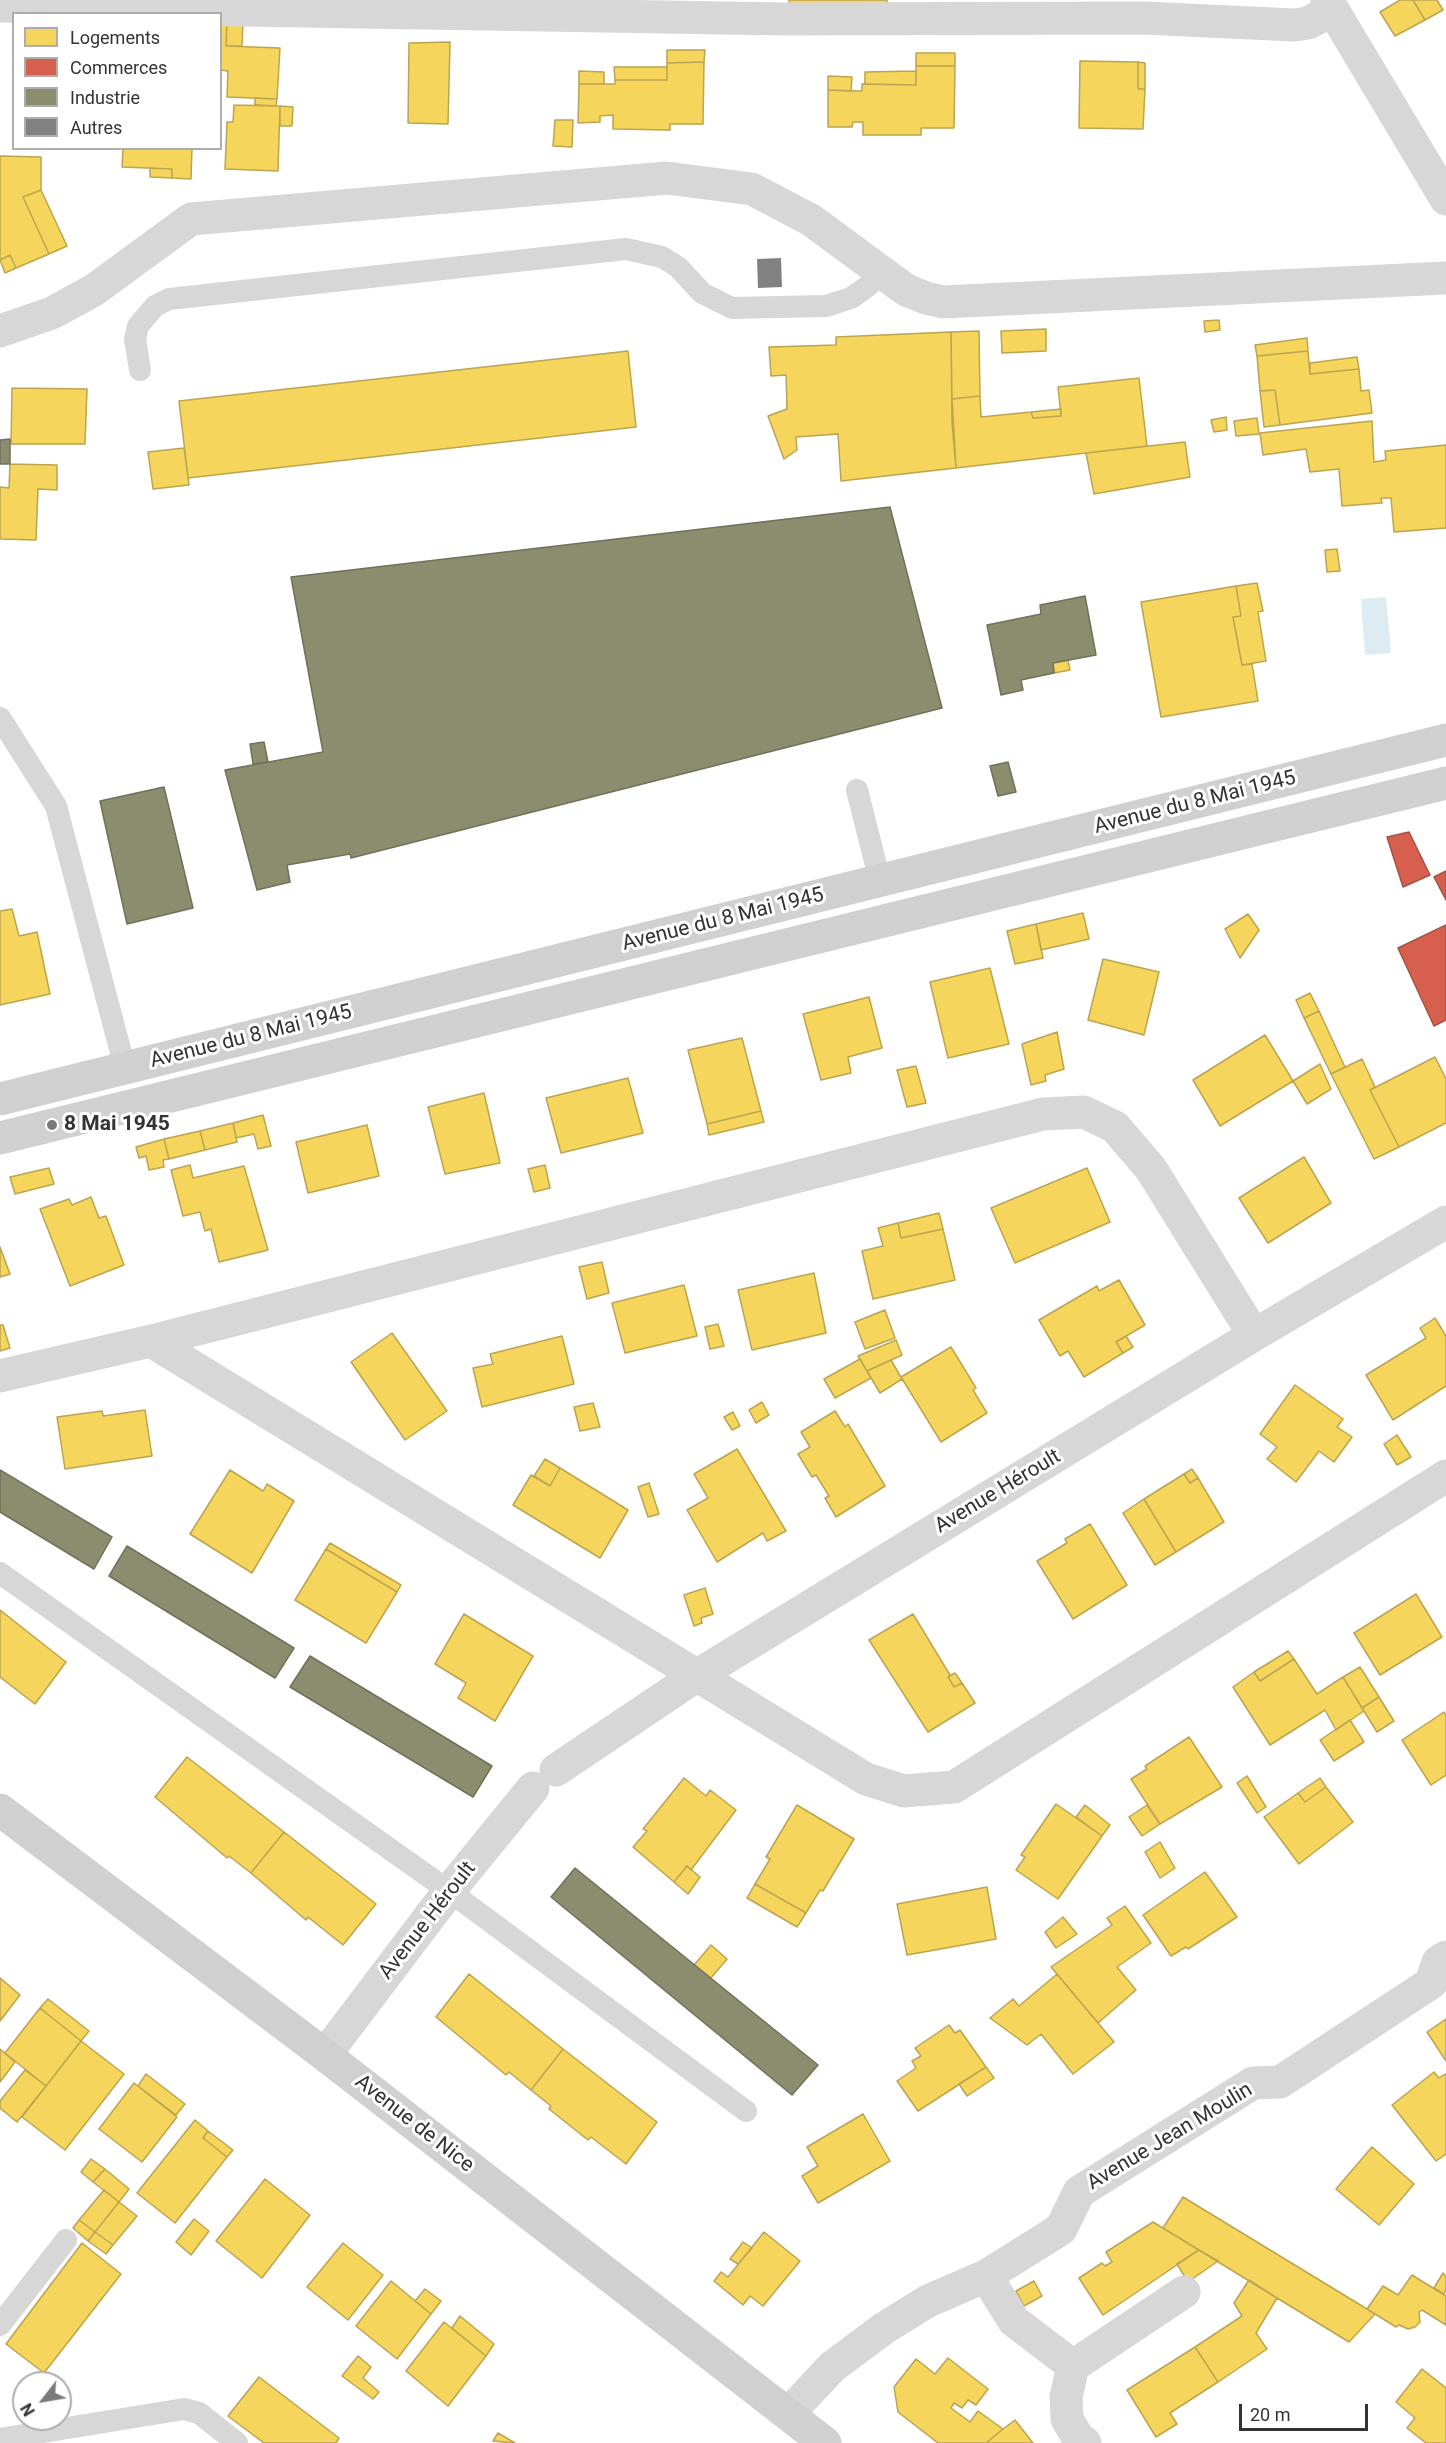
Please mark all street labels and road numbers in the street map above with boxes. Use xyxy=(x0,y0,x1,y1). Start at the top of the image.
street label: Avenue du 8 Mai 1945 xyxy=(1092,766,1298,840)
street label: Avenue du 8 Mai 1945 xyxy=(620,883,826,957)
street label: Avenue du 8 Mai 1945 xyxy=(148,1000,354,1074)
street label: Avenue Héroult xyxy=(930,1445,1066,1539)
street label: Avenue Héroult xyxy=(374,1857,482,1985)
street label: Avenue de Nice xyxy=(349,2070,479,2178)
street label: Avenue Jean Moulin xyxy=(1083,2078,1257,2196)

